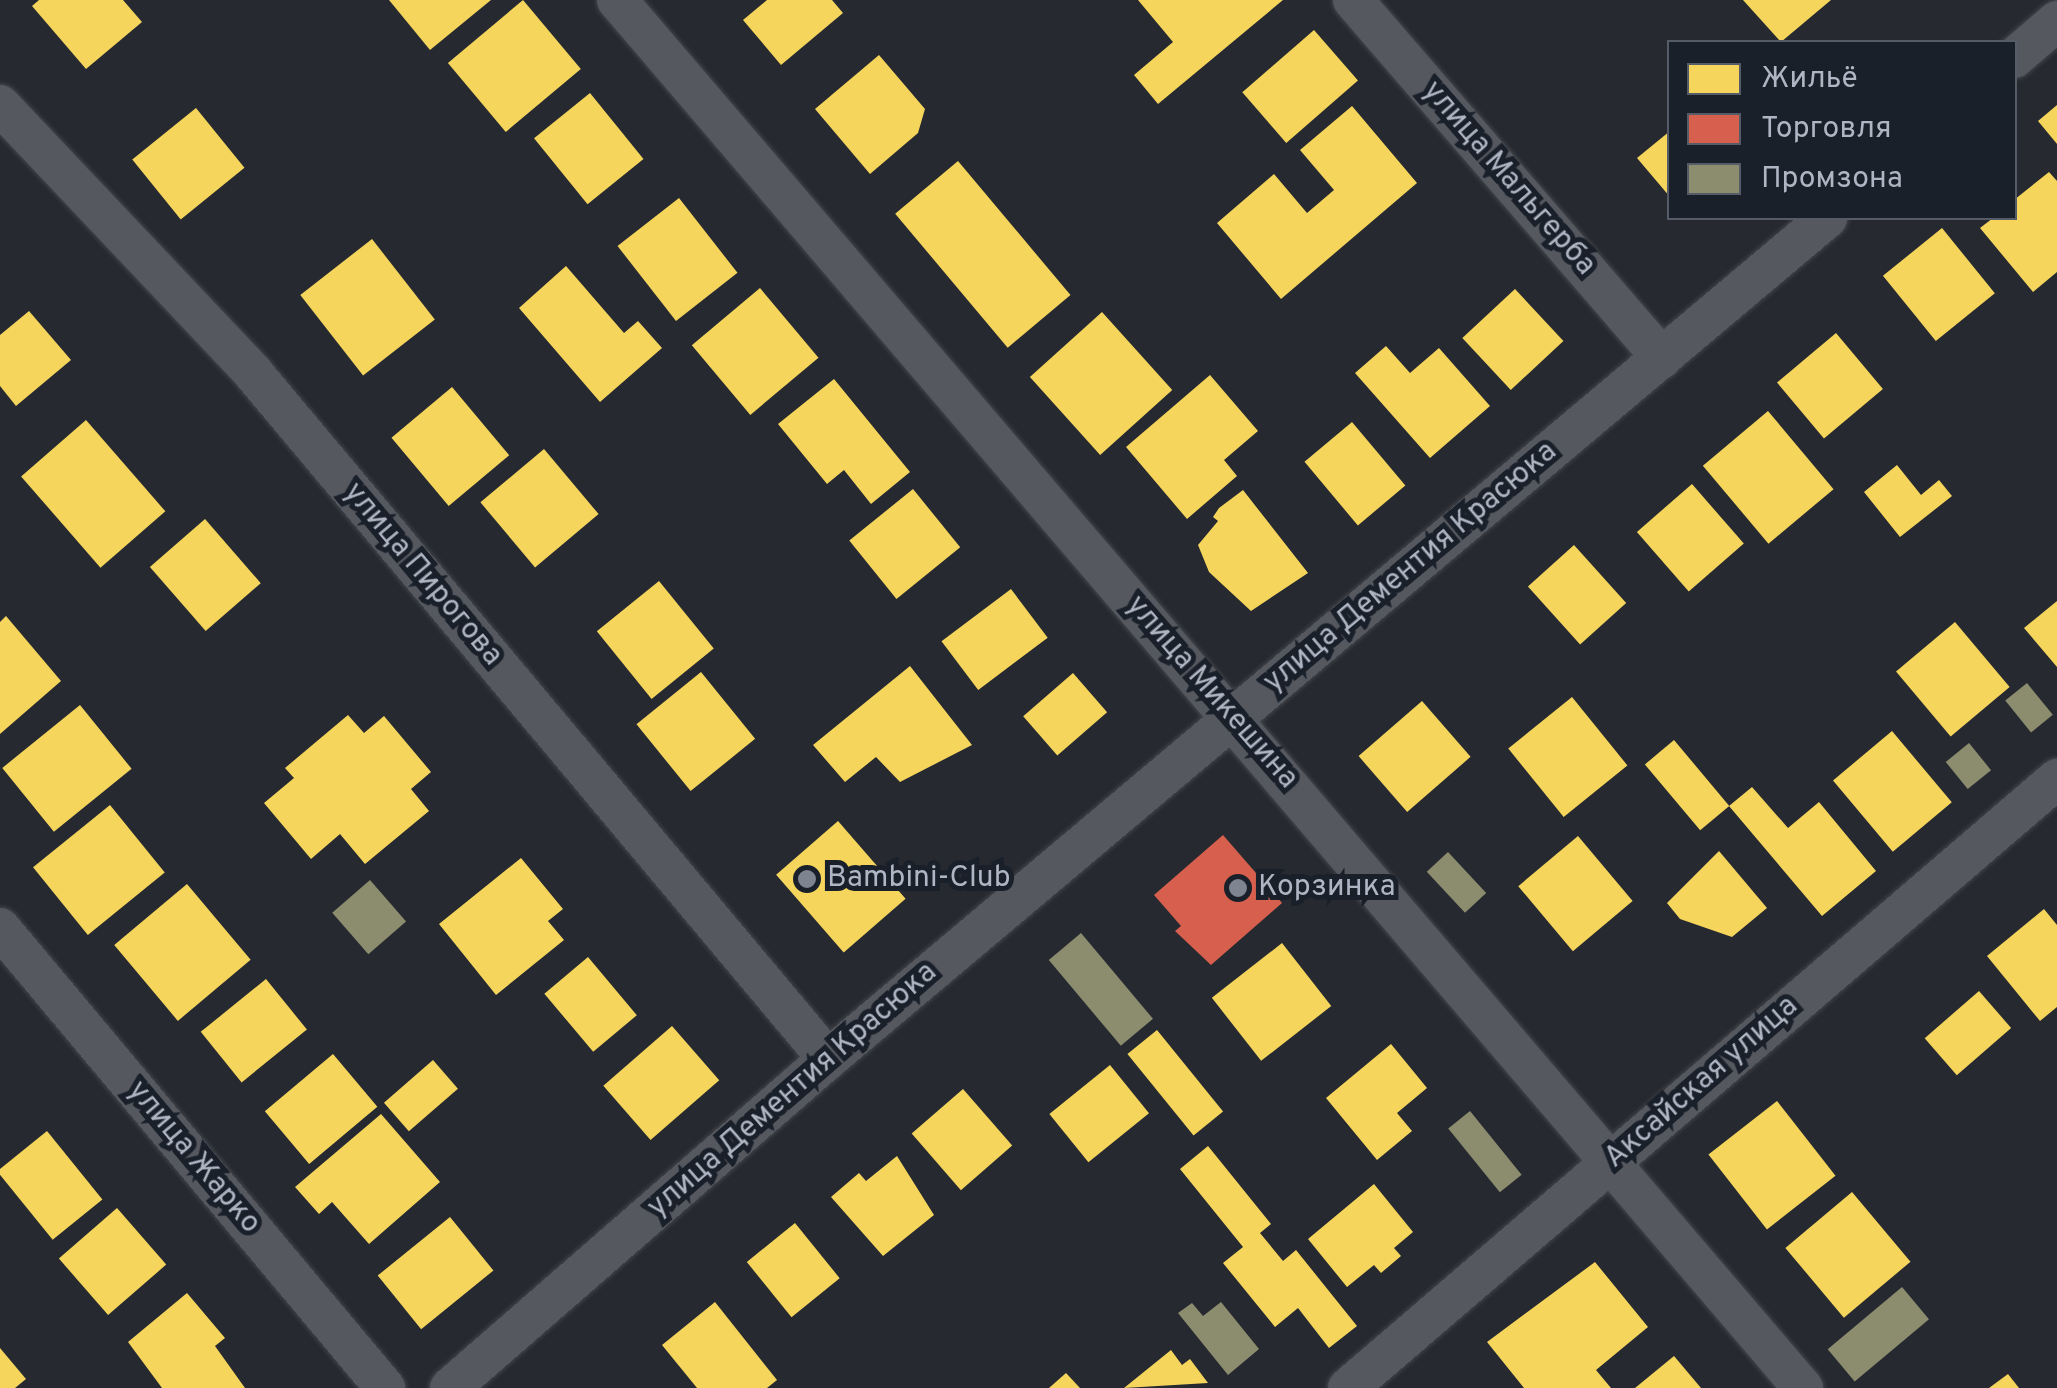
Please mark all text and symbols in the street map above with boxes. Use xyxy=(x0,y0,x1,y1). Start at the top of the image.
legend xyxy=(1667,40,2017,220)
text: Жильё xyxy=(1761,61,1858,98)
street label: улица Мальгерба xyxy=(1414,74,1602,284)
text: Торговля xyxy=(1761,111,1892,148)
text: Промзона xyxy=(1761,161,1903,198)
street label: улица Дементия Красюка xyxy=(1257,435,1565,701)
street label: улица Пирогова xyxy=(335,476,509,674)
street label: улица Микешина xyxy=(1117,589,1305,797)
place label: Bambini-Club xyxy=(827,861,1011,897)
marker: Bambini-Club xyxy=(796,868,818,890)
place label: Корзинка xyxy=(1258,870,1396,906)
marker: Корзинка xyxy=(1227,877,1249,899)
street label: улица Дементия Красюка xyxy=(641,956,945,1226)
street label: Аксайская улица xyxy=(1598,989,1806,1177)
street label: улица Жарко xyxy=(119,1074,267,1242)

